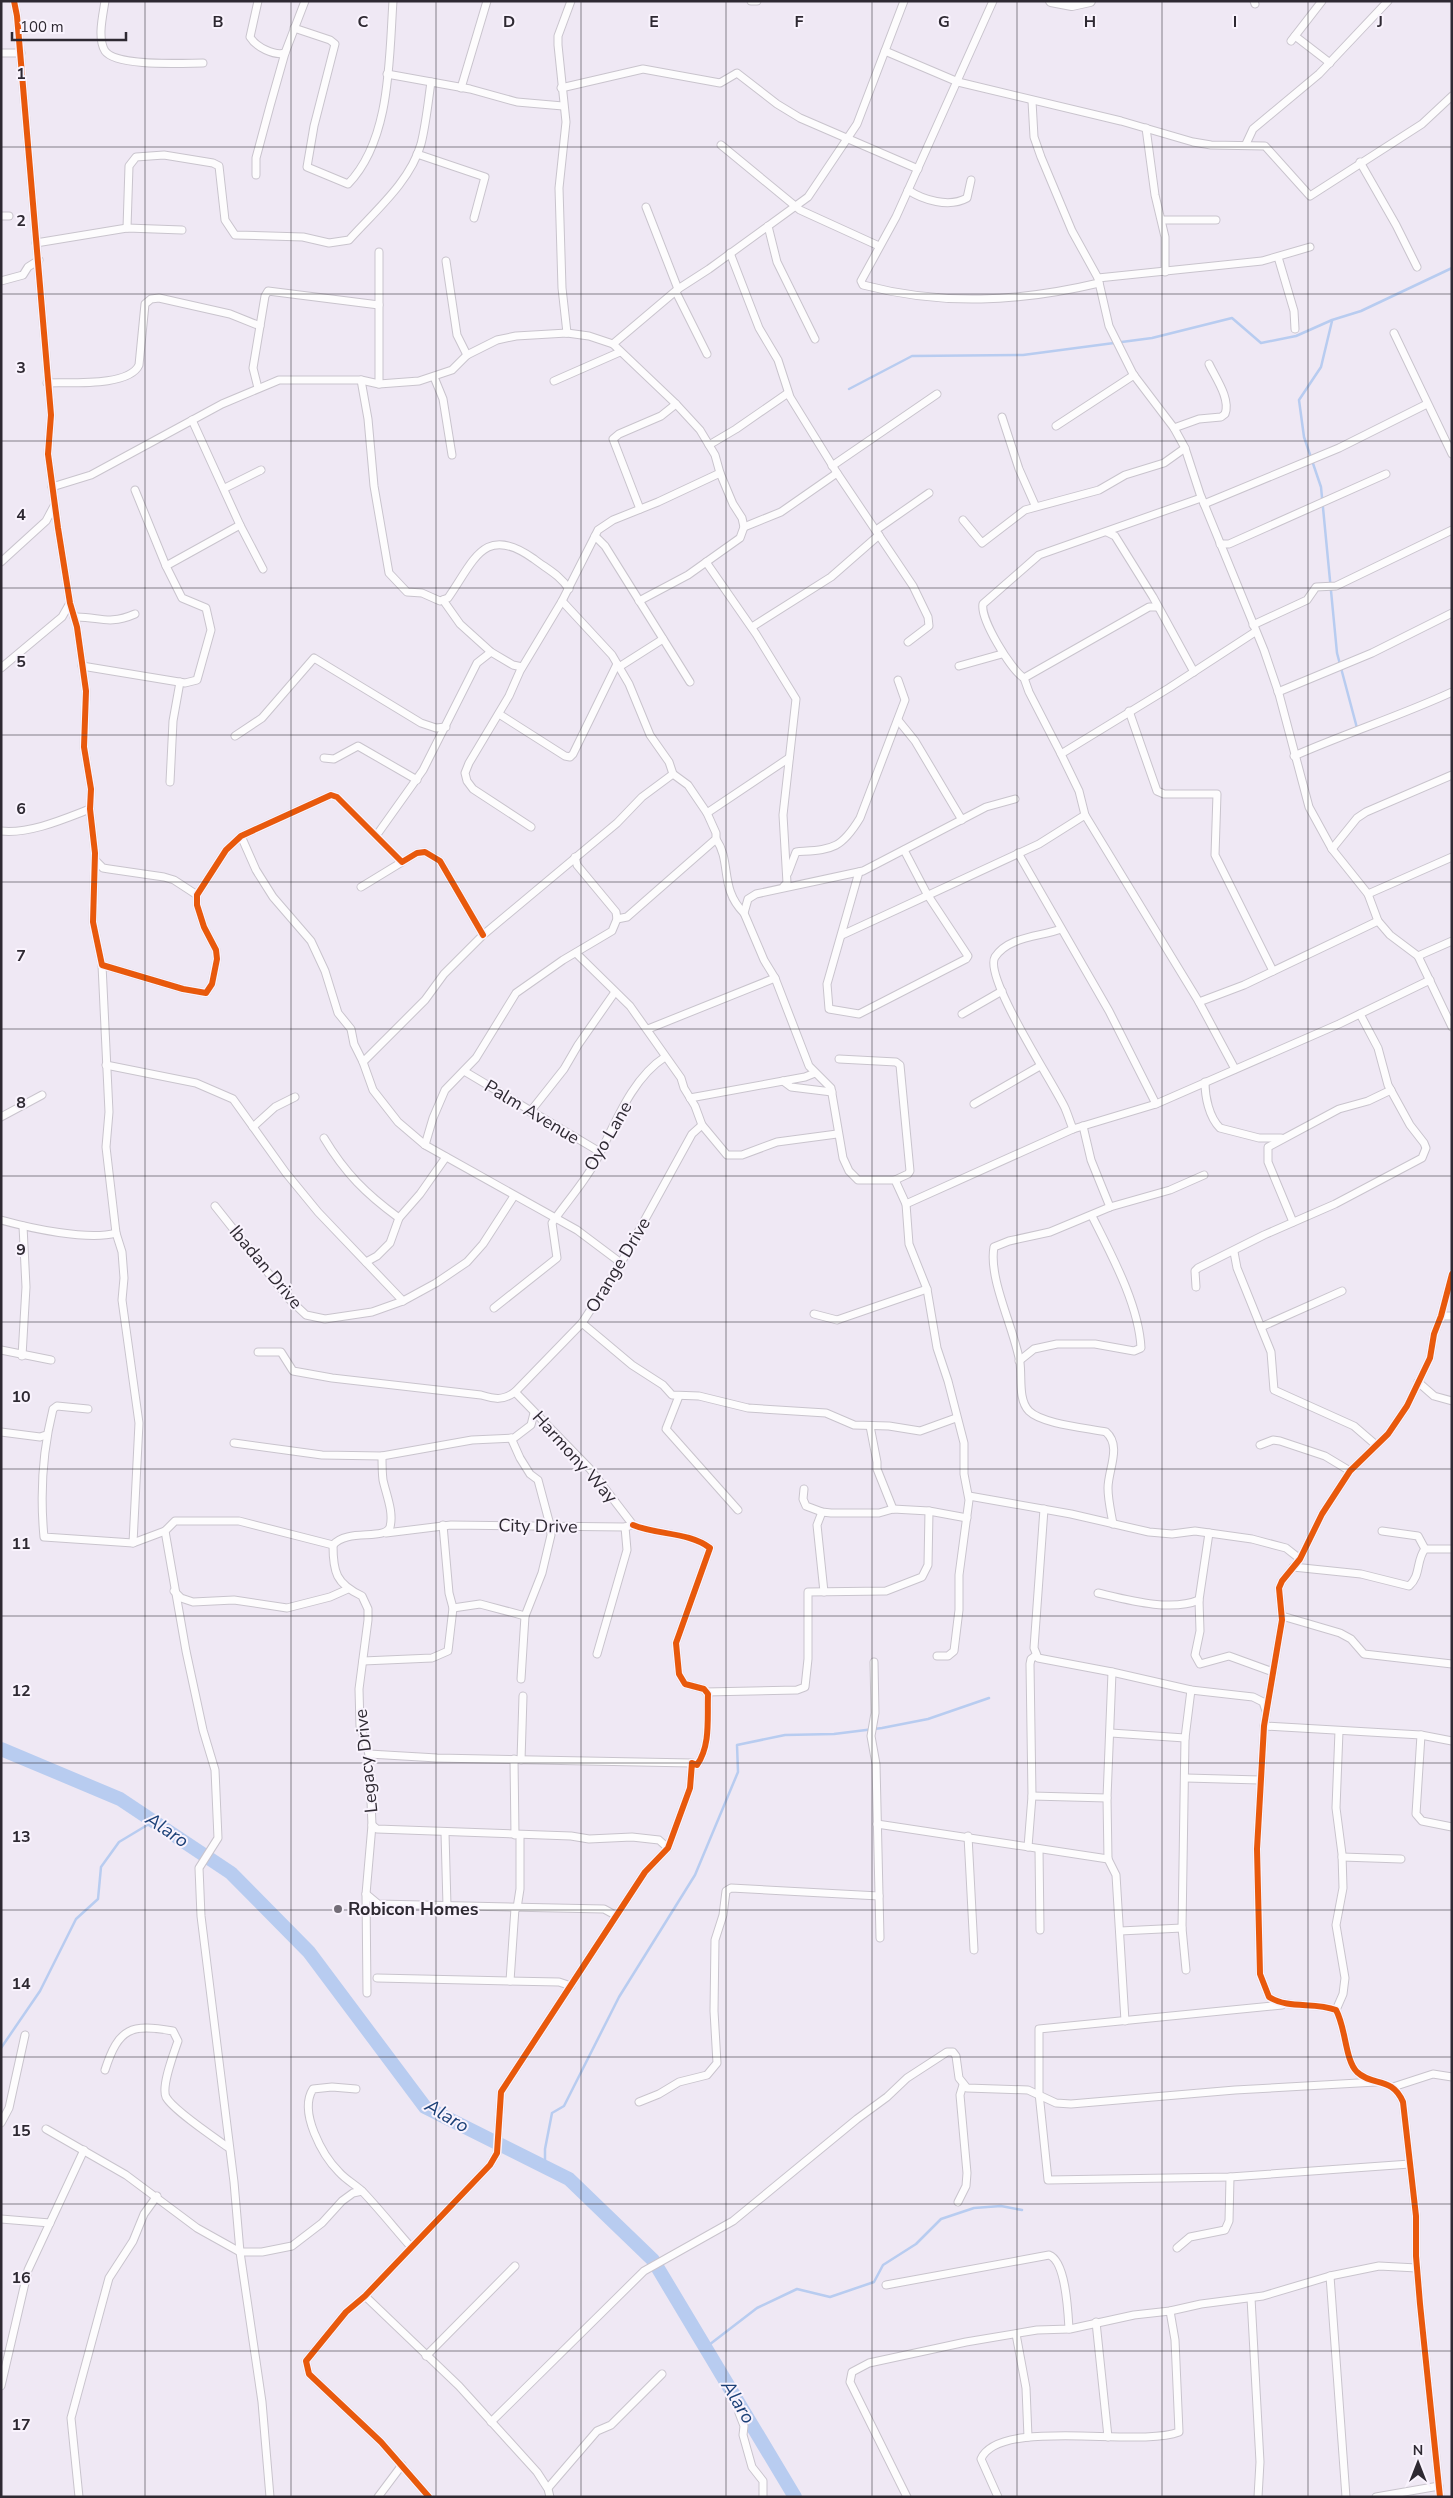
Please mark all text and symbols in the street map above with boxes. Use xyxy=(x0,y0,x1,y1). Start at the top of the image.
scale bar xyxy=(12,10,126,42)
text: B xyxy=(212,11,224,33)
text: C xyxy=(358,11,369,33)
text: D xyxy=(503,11,515,33)
text: E xyxy=(649,11,659,33)
text: F xyxy=(795,11,804,33)
text: G xyxy=(938,11,950,33)
text: H xyxy=(1084,11,1096,33)
text: I xyxy=(1233,11,1237,33)
text: J xyxy=(1376,11,1383,33)
text: 100 m xyxy=(20,17,64,37)
text: 1 xyxy=(16,63,26,85)
text: 2 xyxy=(16,210,26,232)
text: 3 xyxy=(16,357,26,379)
text: 4 xyxy=(16,504,26,526)
text: 5 xyxy=(16,651,26,673)
text: 6 xyxy=(16,798,26,820)
text: 7 xyxy=(16,945,26,967)
street label: Palm Avenue xyxy=(480,1074,584,1150)
text: 8 xyxy=(16,1092,26,1114)
street label: Oyo Lane xyxy=(578,1097,638,1175)
street label: Orange Drive xyxy=(580,1213,656,1317)
street label: Ibadan Drive xyxy=(224,1220,308,1314)
text: 9 xyxy=(16,1239,26,1261)
text: 10 xyxy=(11,1386,31,1408)
street label: Harmony Way xyxy=(527,1406,623,1509)
street label: City Drive xyxy=(498,1513,578,1539)
text: 11 xyxy=(11,1533,31,1555)
text: 12 xyxy=(11,1680,31,1702)
street label: Legacy Drive xyxy=(349,1708,383,1814)
water label: Alaro xyxy=(140,1806,194,1854)
text: 13 xyxy=(11,1826,31,1848)
place label: Robicon Homes xyxy=(348,1897,479,1921)
marker: Robicon Homes xyxy=(332,1903,344,1915)
text: 14 xyxy=(11,1973,31,1995)
water label: Alaro xyxy=(419,2092,474,2139)
text: 15 xyxy=(11,2120,31,2142)
text: 16 xyxy=(11,2267,31,2289)
water label: Alaro xyxy=(714,2374,761,2429)
text: 17 xyxy=(11,2414,31,2436)
north arrow xyxy=(1393,2438,1443,2488)
text: N xyxy=(1413,2441,1423,2460)

